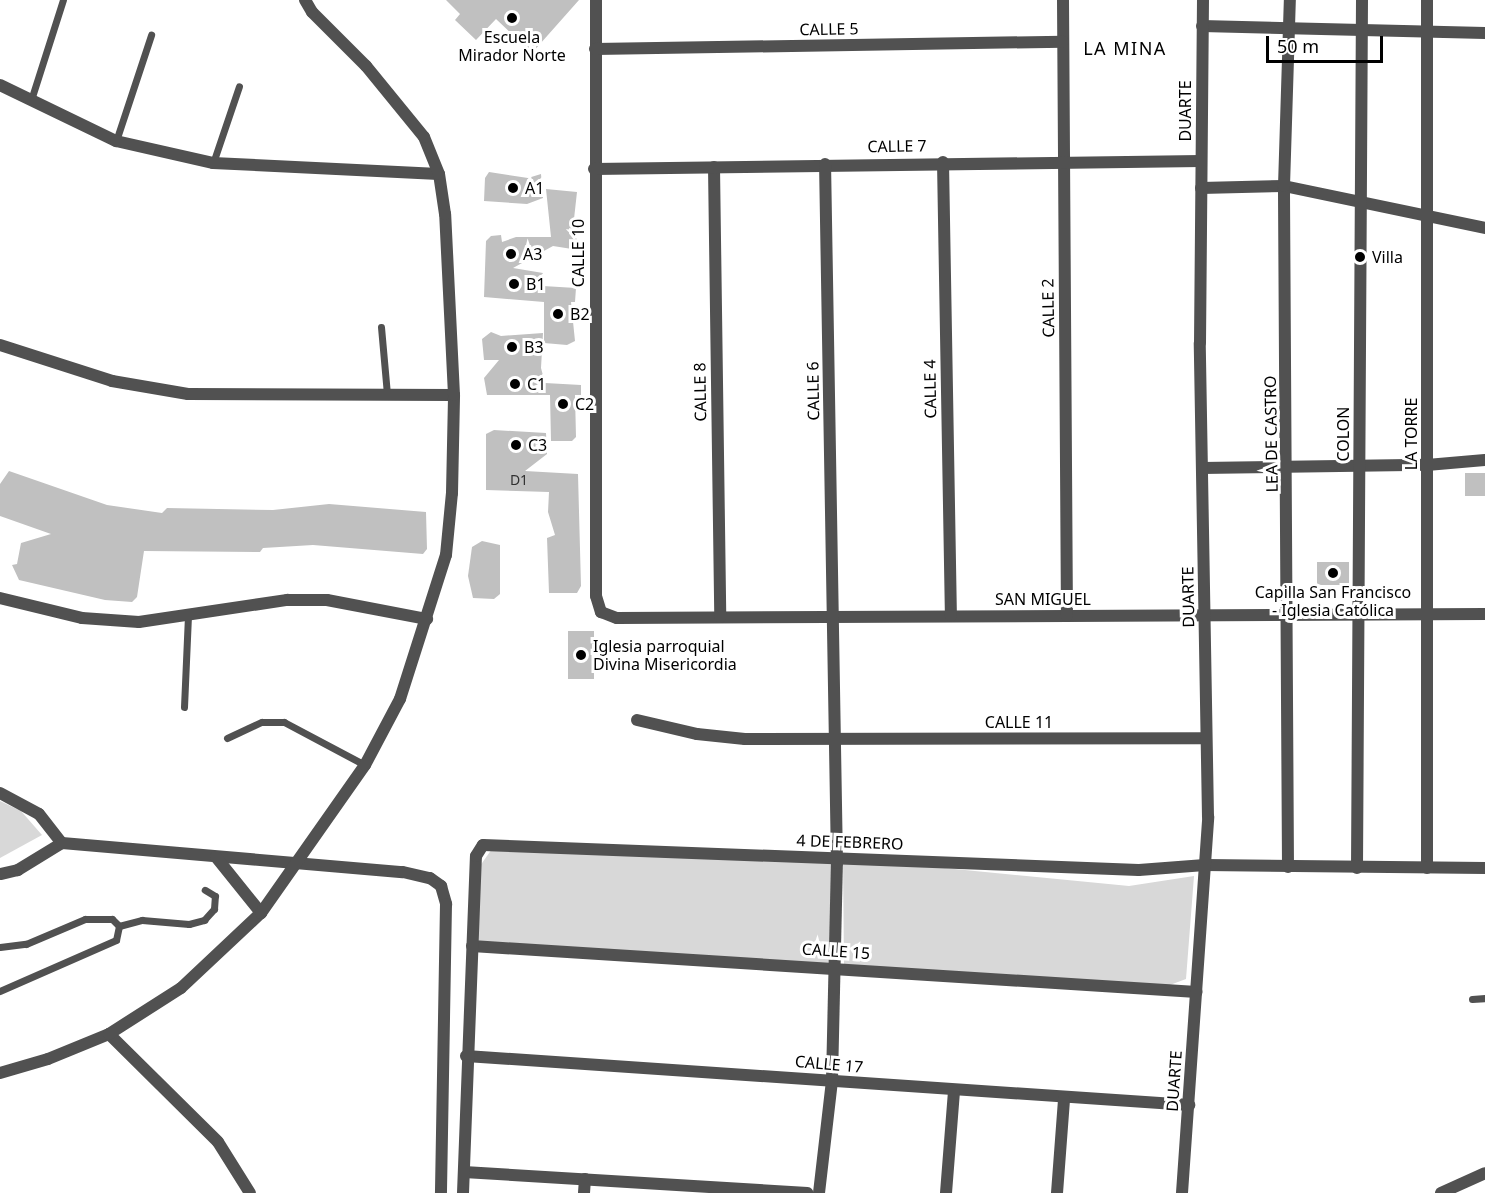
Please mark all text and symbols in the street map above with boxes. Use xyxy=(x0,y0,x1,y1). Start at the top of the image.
marker: Escuela Mirador Norte xyxy=(505,11,519,25)
street label: CALLE 5 xyxy=(799,19,859,39)
scale bar xyxy=(1269,24,1386,62)
place label: Escuela Mirador Norte xyxy=(458,27,566,65)
text: 50 m xyxy=(1277,34,1319,58)
district label: LA MINA xyxy=(1083,37,1167,59)
street label: DUARTE xyxy=(1175,80,1195,142)
street label: CALLE 7 xyxy=(867,136,927,156)
place label: A1 xyxy=(525,178,544,198)
marker: A1 xyxy=(506,181,520,195)
street label: CALLE 10 xyxy=(568,219,588,287)
place label: A3 xyxy=(523,244,542,264)
marker: A3 xyxy=(504,247,518,261)
place label: Villa xyxy=(1372,247,1403,267)
marker: Villa xyxy=(1353,250,1367,264)
place label: B1 xyxy=(526,274,546,294)
marker: B1 xyxy=(507,277,521,291)
street label: CALLE 2 xyxy=(1038,278,1058,338)
place label: B2 xyxy=(570,304,590,324)
marker: B2 xyxy=(551,307,565,321)
place label: B3 xyxy=(524,337,544,357)
marker: B3 xyxy=(505,340,519,354)
street label: CALLE 4 xyxy=(920,359,940,419)
street label: CALLE 6 xyxy=(803,361,823,421)
street label: CALLE 8 xyxy=(690,362,710,422)
place label: C1 xyxy=(527,374,546,394)
street label: LEA DE CASTRO xyxy=(1260,375,1282,493)
marker: C1 xyxy=(508,377,522,391)
place label: C2 xyxy=(575,394,594,414)
marker: C2 xyxy=(556,397,570,411)
street label: LA TORRE xyxy=(1401,398,1421,470)
street label: COLON xyxy=(1333,406,1353,462)
place label: C3 xyxy=(528,435,547,455)
marker: C3 xyxy=(509,438,523,452)
house number: D1 xyxy=(510,472,528,488)
street label: DUARTE xyxy=(1178,566,1198,628)
marker: Capilla San Francisco - Iglesia Católica xyxy=(1326,566,1340,580)
place label: Capilla San Francisco - Iglesia Católica xyxy=(1255,582,1411,620)
street label: SAN MIGUEL xyxy=(995,589,1091,609)
place label: Iglesia parroquial Divina Misericordia xyxy=(593,636,737,674)
marker: Iglesia parroquial Divina Misericordia xyxy=(574,648,588,662)
street label: CALLE 11 xyxy=(985,712,1053,732)
street label: 4 DE FEBRERO xyxy=(796,831,904,853)
street label: CALLE 15 xyxy=(801,939,871,963)
street label: DUARTE xyxy=(1162,1050,1186,1112)
street label: CALLE 17 xyxy=(794,1051,864,1077)

